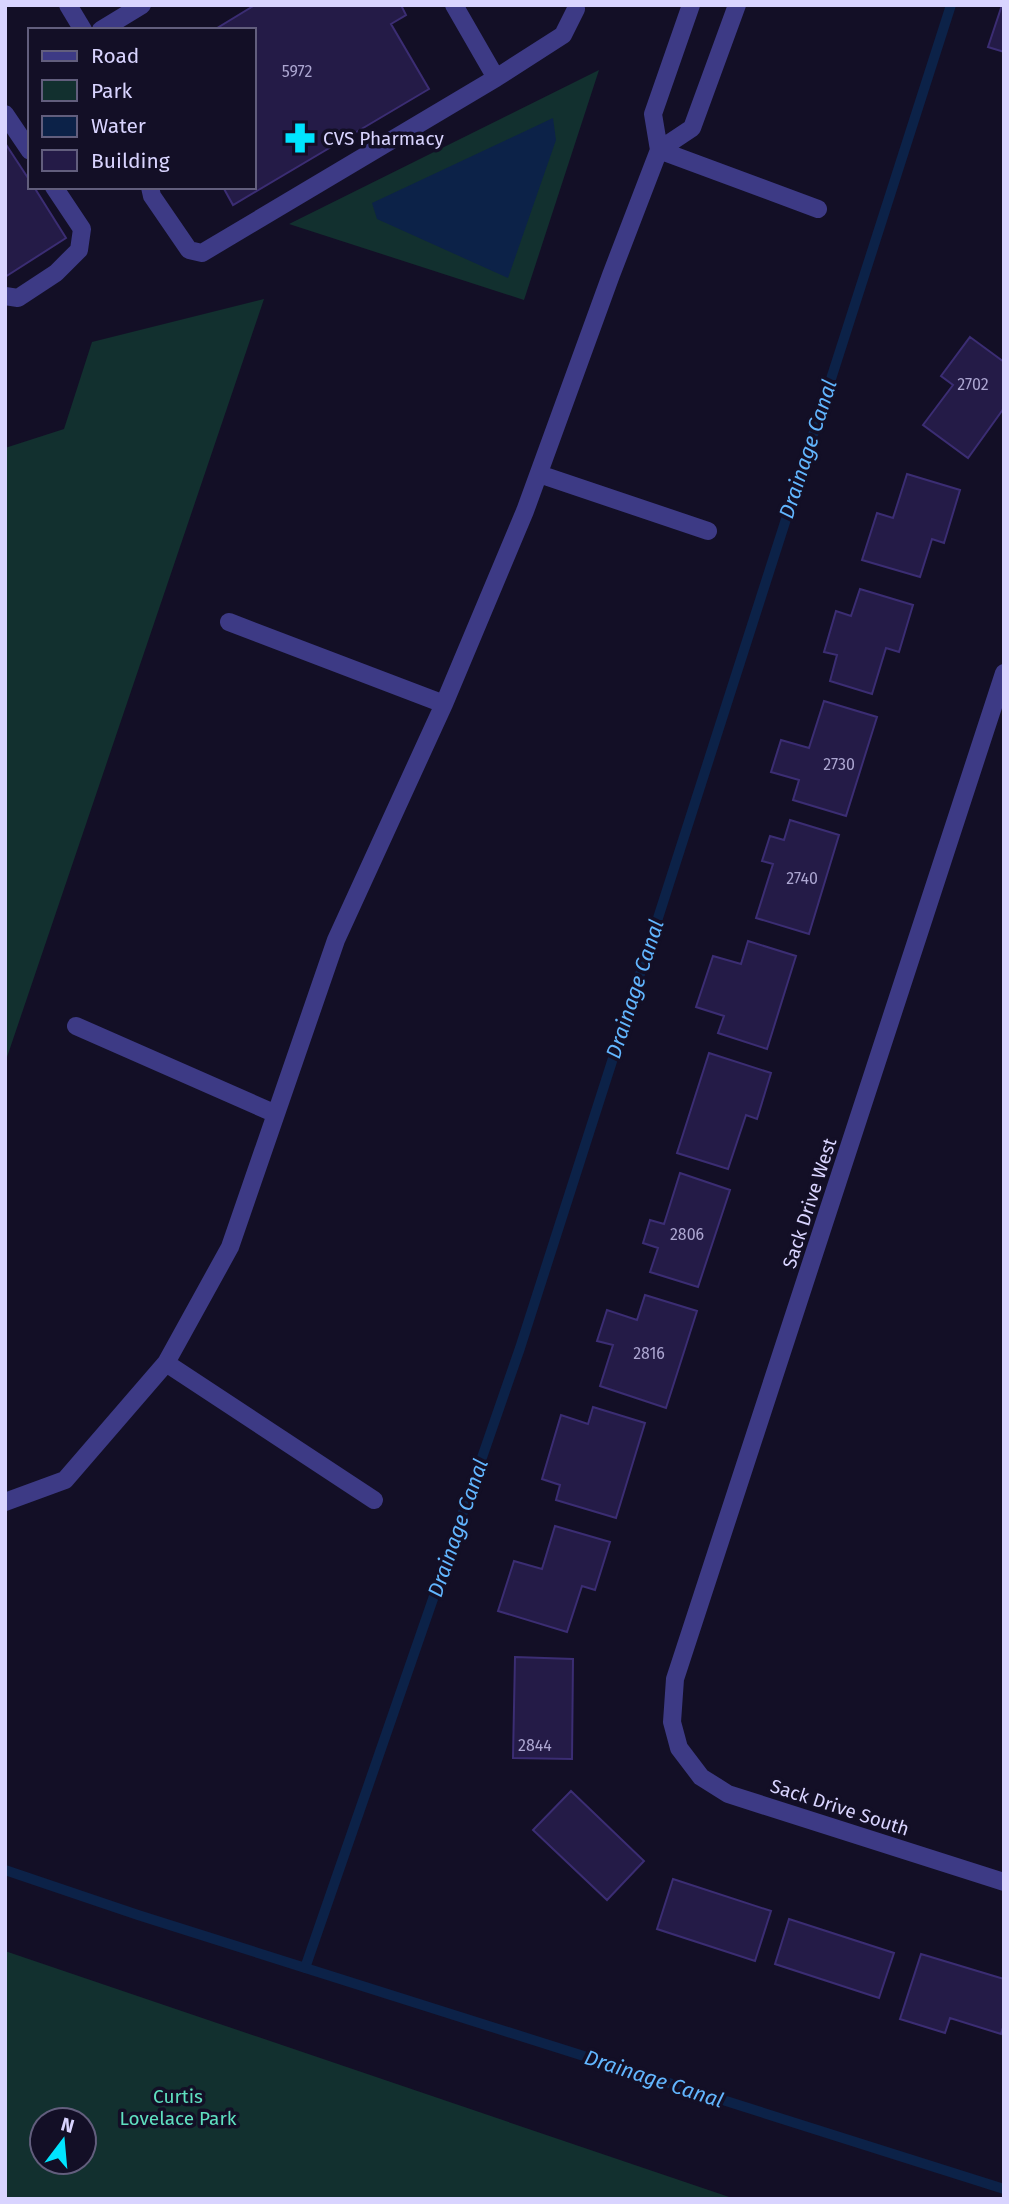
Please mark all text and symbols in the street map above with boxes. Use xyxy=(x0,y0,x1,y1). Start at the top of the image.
legend xyxy=(28,28,256,189)
text: Road xyxy=(91,43,139,69)
house number: 5972 xyxy=(282,62,312,81)
text: Park xyxy=(91,78,133,104)
text: Water xyxy=(91,113,146,139)
pharmacy icon: CVS Pharmacy xyxy=(283,121,317,155)
place label: CVS Pharmacy xyxy=(323,127,444,150)
text: Building xyxy=(91,148,170,174)
house number: 2702 xyxy=(957,375,989,394)
water label: Drainage Canal xyxy=(773,376,843,522)
house number: 2730 xyxy=(823,755,855,774)
house number: 2740 xyxy=(786,869,818,888)
water label: Drainage Canal xyxy=(600,916,670,1062)
street label: Sack Drive West xyxy=(778,1135,841,1271)
house number: 2806 xyxy=(670,1225,704,1244)
house number: 2816 xyxy=(633,1344,665,1363)
water label: Drainage Canal xyxy=(422,1455,494,1601)
house number: 2844 xyxy=(518,1736,552,1755)
street label: Sack Drive South xyxy=(768,1774,912,1841)
water label: Drainage Canal xyxy=(581,2044,727,2114)
park label: Curtis Lovelace Park xyxy=(120,2085,237,2130)
north arrow xyxy=(28,2106,98,2176)
text: N xyxy=(58,2112,77,2138)

